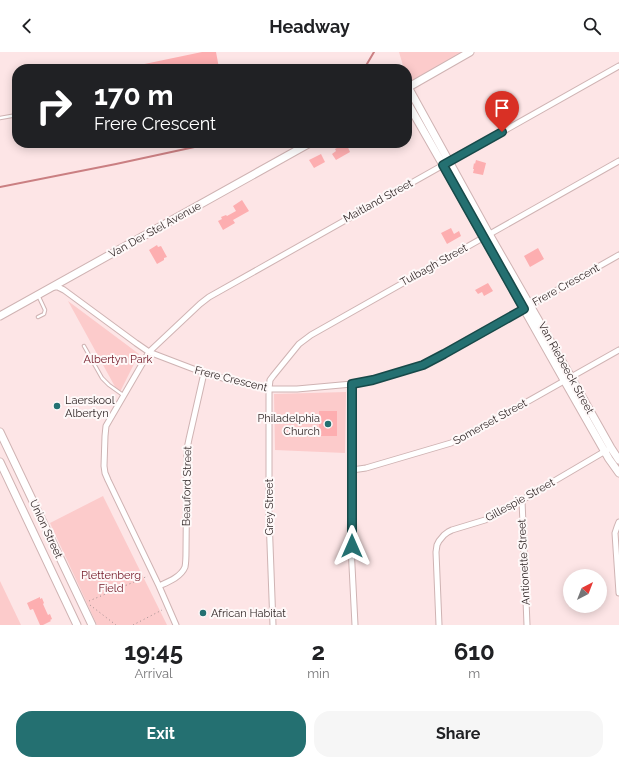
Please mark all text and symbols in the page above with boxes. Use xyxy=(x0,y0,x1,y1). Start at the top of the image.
icon: back xyxy=(16,15,38,37)
icon: search xyxy=(581,15,603,37)
text: Headway xyxy=(269,16,350,37)
text: 170 m xyxy=(94,79,174,112)
icon: right xyxy=(28,80,80,132)
pin xyxy=(485,91,519,132)
icon: arrive xyxy=(491,97,513,119)
text: Frere Crescent xyxy=(94,113,216,134)
street label: Maitland Street xyxy=(341,176,415,225)
street label: Van Der Stel Avenue xyxy=(107,199,204,261)
street label: Tulbagh Street xyxy=(398,241,470,289)
street label: Frere Crescent xyxy=(530,261,602,309)
street label: Van Riebeeck Street xyxy=(535,320,597,416)
park label: Albertyn Park xyxy=(84,353,153,366)
street label: Frere Crescent xyxy=(193,364,269,394)
place label: Laerskool Albertyn xyxy=(65,394,115,420)
street label: Somerset Street xyxy=(451,396,529,448)
marker: Laerskool Albertyn xyxy=(52,401,62,411)
place label: Philadelphia Church xyxy=(257,412,320,438)
marker: Philadelphia Church xyxy=(323,419,333,429)
street label: Beauford Street xyxy=(180,446,194,526)
street label: Gillespie Street xyxy=(483,476,557,524)
street label: Grey Street xyxy=(263,478,276,535)
street label: Union Street xyxy=(27,498,65,561)
street label: Antionette Street xyxy=(515,518,533,605)
position arrow xyxy=(331,525,373,567)
park label: Plettenberg Field xyxy=(81,569,141,595)
north arrow xyxy=(563,569,607,613)
map controls xyxy=(563,569,607,613)
place label: African Habitat xyxy=(211,607,286,620)
marker: African Habitat xyxy=(198,608,208,618)
text: 19:45 xyxy=(124,637,183,666)
text: 2 xyxy=(312,637,325,666)
text: 610 xyxy=(454,637,495,666)
text: Arrival xyxy=(135,666,173,681)
text: min xyxy=(307,666,330,681)
text: m xyxy=(468,666,480,681)
button: Exit xyxy=(16,711,306,757)
button: Share xyxy=(314,711,603,757)

